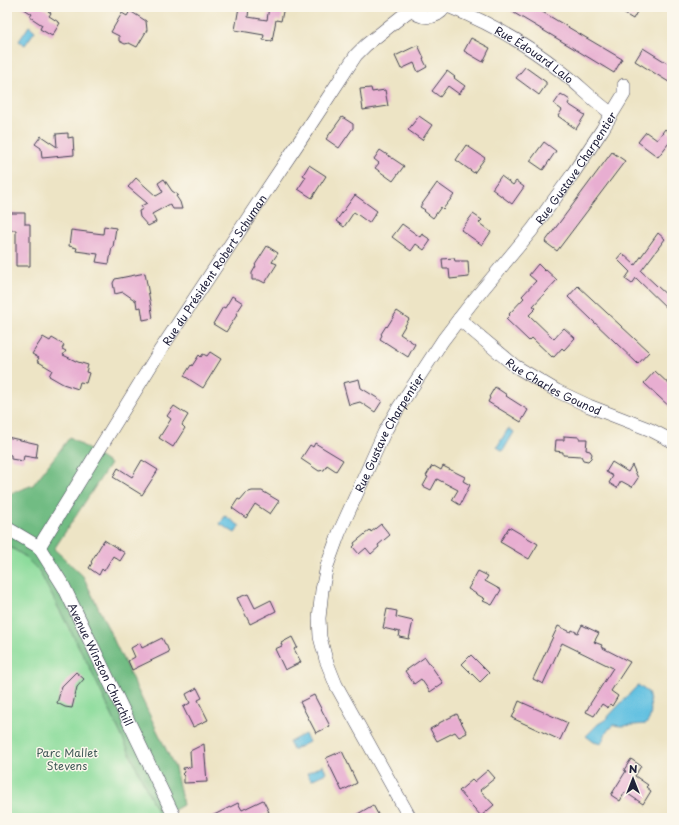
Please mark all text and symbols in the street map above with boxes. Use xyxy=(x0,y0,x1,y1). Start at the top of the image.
street label: Rue Édouard Lalo xyxy=(492,21,578,87)
street label: Rue Gustave Charpentier xyxy=(531,108,620,227)
street label: Rue du Président Robert Schuman xyxy=(157,190,270,348)
street label: Rue Charles Gounod xyxy=(502,354,604,419)
street label: Rue Gustave Charpentier xyxy=(350,370,428,495)
street label: Avenue Winston Churchill xyxy=(64,600,138,729)
park label: Parc Mallet Stevens xyxy=(36,744,98,774)
north arrow xyxy=(613,759,653,799)
text: N xyxy=(629,760,638,777)

